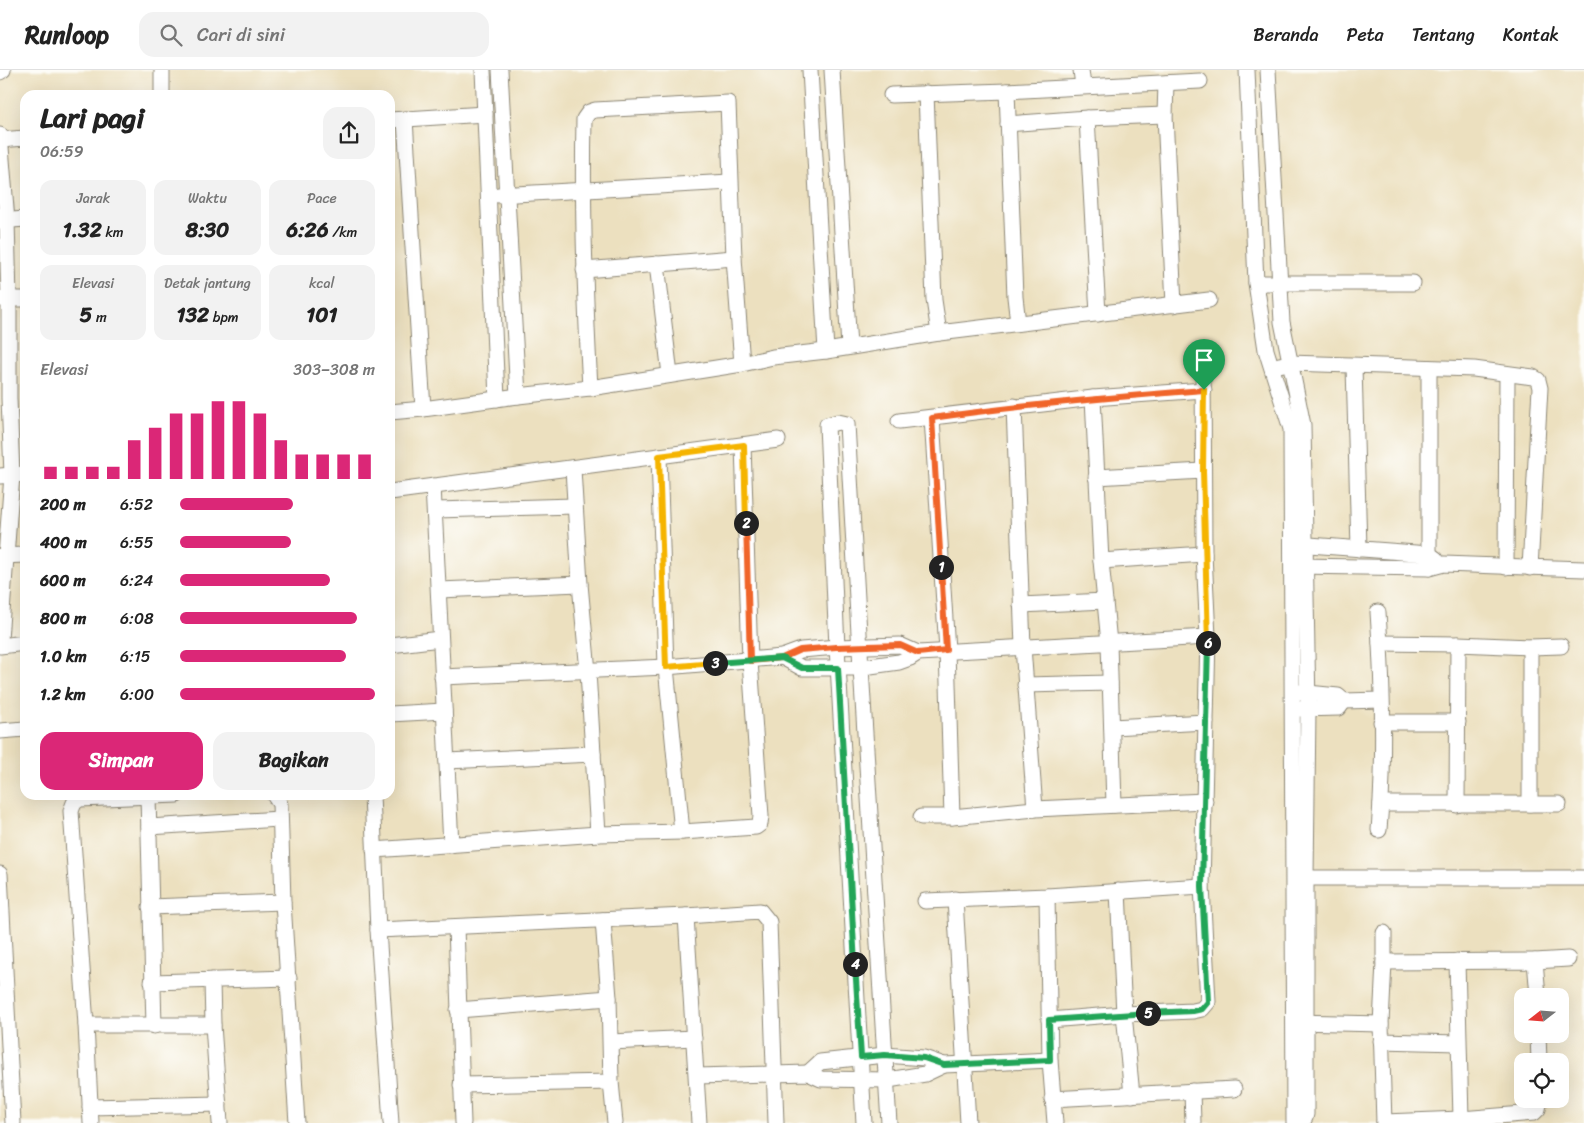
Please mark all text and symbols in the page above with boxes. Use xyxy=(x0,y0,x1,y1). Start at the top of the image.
search box xyxy=(139,12,489,57)
text: Runloop xyxy=(25,14,109,56)
text: Cari di sini xyxy=(197,18,285,51)
text: Beranda xyxy=(1253,19,1319,51)
text: Peta xyxy=(1347,19,1384,51)
text: Tentang xyxy=(1412,19,1475,51)
text: Kontak xyxy=(1503,19,1559,51)
icon: search xyxy=(157,21,185,49)
text: Lari pagi xyxy=(40,93,144,142)
button: share xyxy=(323,107,375,159)
text: 06:59 xyxy=(40,137,84,166)
text: Jarak xyxy=(76,186,110,211)
text: Waktu xyxy=(188,186,227,211)
text: Pace xyxy=(307,186,337,211)
text: 1.32 xyxy=(63,211,102,249)
text: 8:30 xyxy=(186,211,229,249)
text: 6:26 xyxy=(286,211,329,249)
text: km xyxy=(102,220,124,245)
text: /km xyxy=(329,220,357,245)
text: Elevasi xyxy=(72,271,114,296)
text: Detak jantung xyxy=(164,271,251,296)
text: kcal xyxy=(309,271,335,296)
text: 5 xyxy=(80,296,92,334)
text: 132 xyxy=(176,296,209,334)
text: 101 xyxy=(306,296,337,334)
text: m xyxy=(92,305,107,330)
text: bpm xyxy=(209,305,239,330)
pin xyxy=(1183,339,1225,390)
icon: arrive xyxy=(1190,346,1218,374)
text: Elevasi xyxy=(40,355,88,384)
text: 303–308 m xyxy=(293,355,375,384)
text: 200 m xyxy=(40,490,86,519)
text: 6:52 xyxy=(120,490,153,519)
pin: 2 xyxy=(734,510,758,536)
text: 2 xyxy=(742,511,751,536)
text: 400 m xyxy=(40,528,87,557)
text: 6:55 xyxy=(120,528,153,557)
pin: 1 xyxy=(928,554,954,580)
text: 1 xyxy=(938,555,945,580)
text: 600 m xyxy=(40,566,86,595)
text: 6:24 xyxy=(120,566,153,595)
text: 800 m xyxy=(40,604,86,633)
text: 6:08 xyxy=(120,604,154,633)
pin: 6 xyxy=(1196,630,1220,656)
text: 6 xyxy=(1205,631,1212,656)
text: 1.0 km xyxy=(40,642,87,671)
text: 6:15 xyxy=(120,642,151,671)
pin: 3 xyxy=(702,650,728,676)
text: 3 xyxy=(712,651,719,676)
text: 1.2 km xyxy=(40,680,86,709)
text: 6:00 xyxy=(120,680,154,709)
button: Simpan xyxy=(40,732,203,790)
button: Bagikan xyxy=(213,732,375,790)
pin: 4 xyxy=(842,952,868,976)
text: 4 xyxy=(851,952,860,977)
north arrow xyxy=(1514,988,1569,1042)
map controls xyxy=(1514,988,1569,1108)
pin: 5 xyxy=(1136,1000,1160,1026)
text: 5 xyxy=(1144,1001,1153,1026)
button: locate xyxy=(1514,1053,1569,1108)

